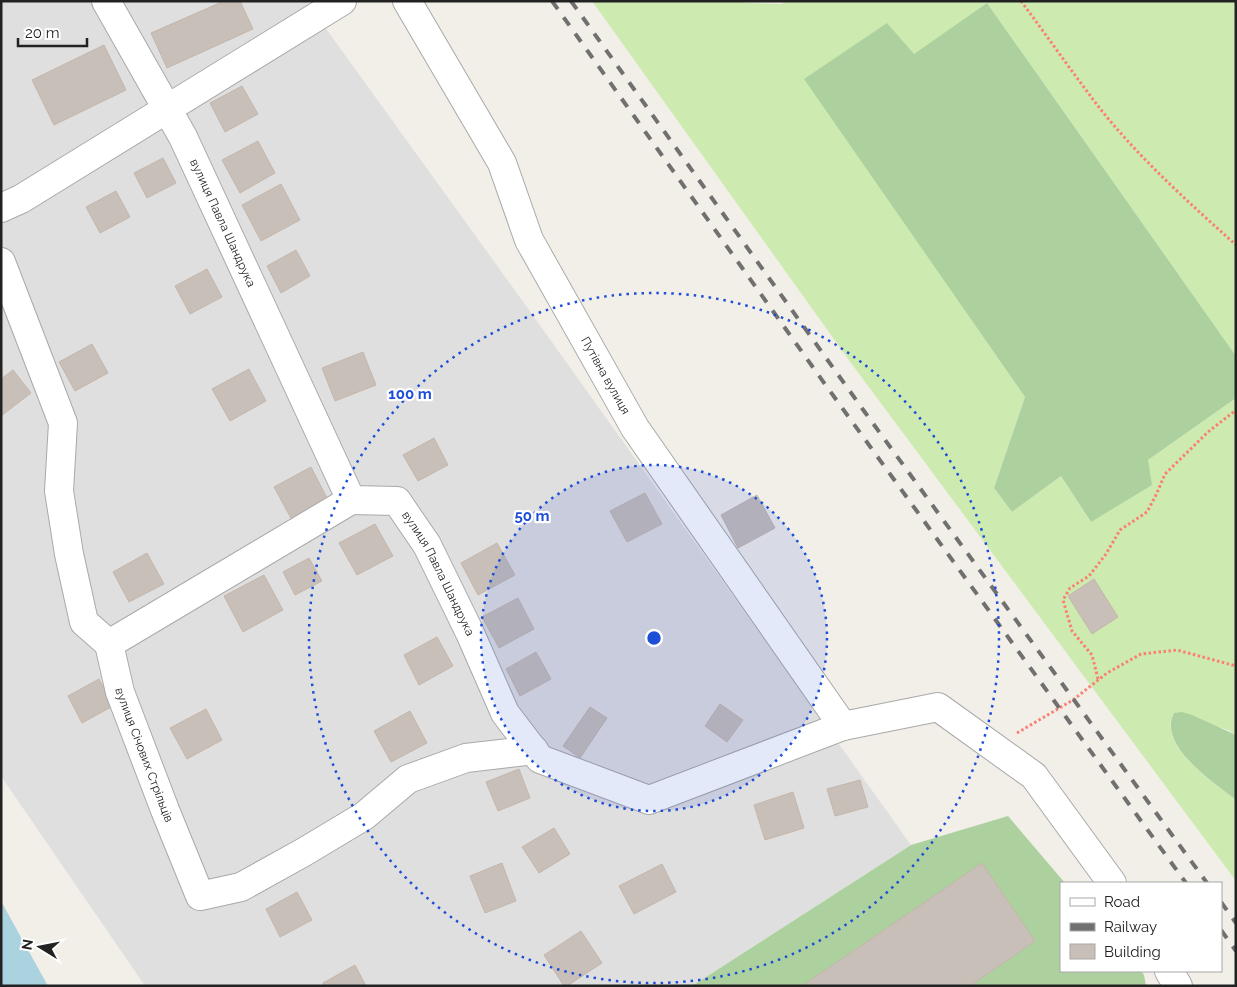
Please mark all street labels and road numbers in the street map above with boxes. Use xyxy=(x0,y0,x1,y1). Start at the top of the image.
street label: вулиця Павла Шандрука xyxy=(187,157,258,289)
street label: Путівна вулиця xyxy=(578,334,633,417)
street label: вулиця Павла Шандрука xyxy=(399,509,477,638)
street label: вулиця Січових Стрільців xyxy=(112,687,176,824)

